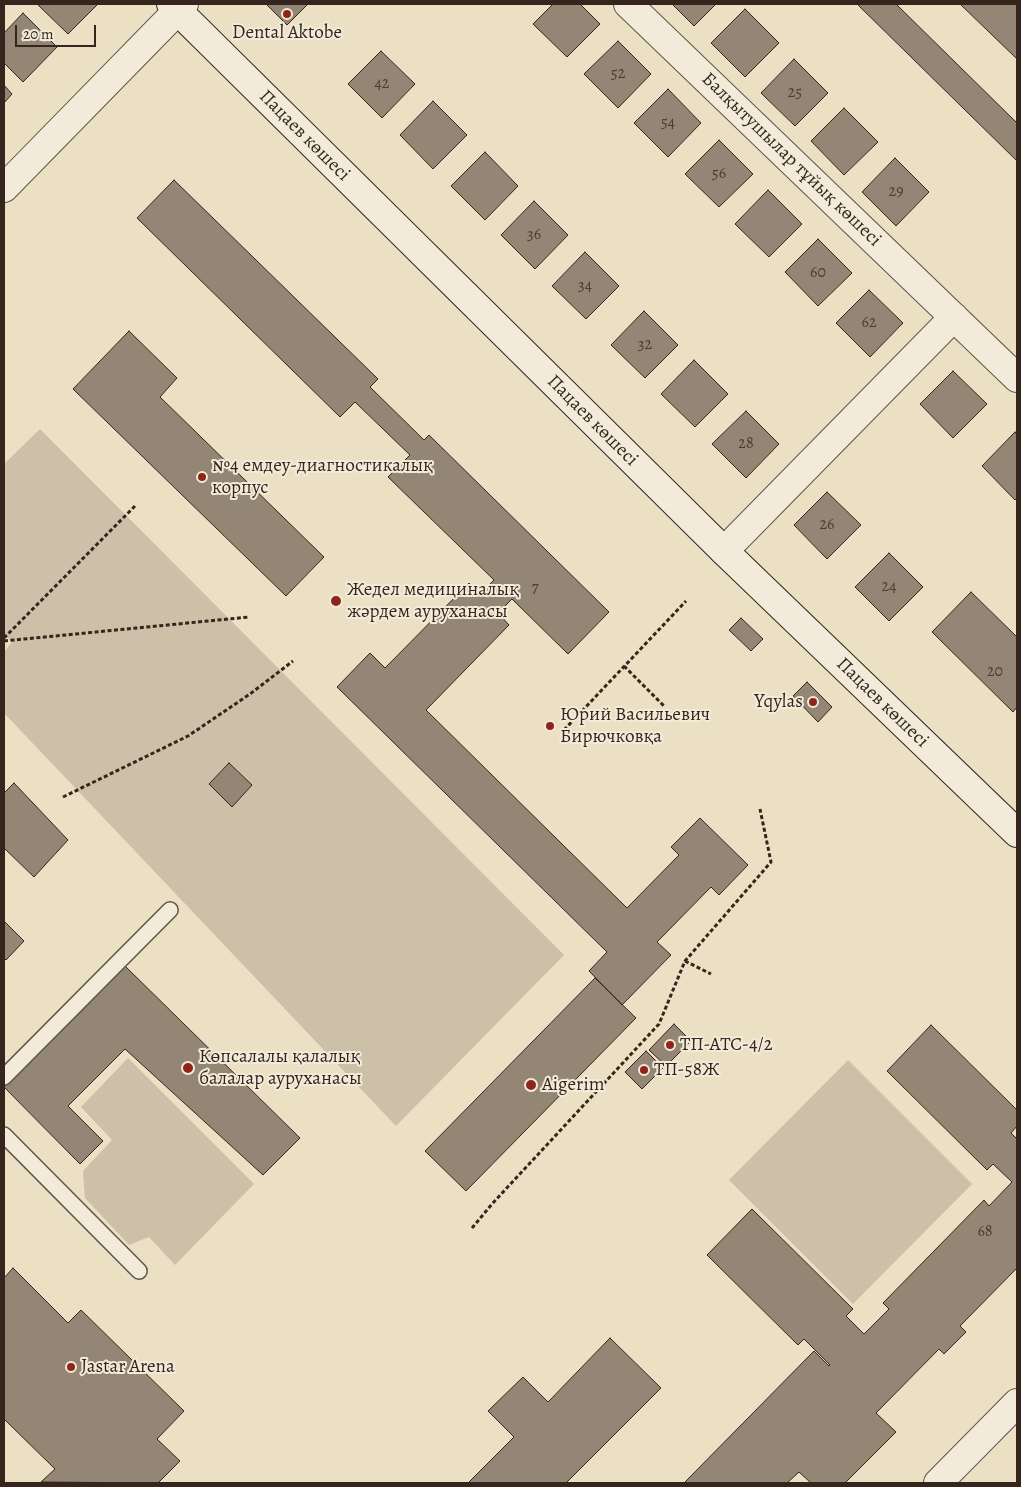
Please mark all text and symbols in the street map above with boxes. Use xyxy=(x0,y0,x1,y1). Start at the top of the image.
marker: Dental Aktobe xyxy=(281,8,293,20)
scale bar xyxy=(18,15,99,47)
place label: Dental Aktobe xyxy=(232,22,342,44)
text: 20 m xyxy=(23,24,54,44)
house number: 52 xyxy=(611,64,625,84)
street label: Балқытушылар тұйық көшесі xyxy=(696,68,886,252)
house number: 42 xyxy=(375,74,389,94)
house number: 25 xyxy=(788,83,802,103)
street label: Пацаев көшесі xyxy=(254,86,354,186)
house number: 54 xyxy=(661,113,675,133)
house number: 56 xyxy=(712,164,726,184)
house number: 29 xyxy=(889,182,903,202)
house number: 36 xyxy=(527,225,541,245)
house number: 60 xyxy=(810,263,826,283)
house number: 34 xyxy=(578,276,592,296)
house number: 62 xyxy=(862,313,876,333)
house number: 32 xyxy=(638,335,652,355)
street label: Пацаев көшесі xyxy=(542,371,642,471)
house number: 28 xyxy=(738,434,754,454)
place label: №4 емдеу-диагностикалық корпус xyxy=(212,455,433,499)
marker: №4 емдеу-диагностикалық корпус xyxy=(196,471,208,483)
house number: 26 xyxy=(820,515,834,535)
house number: 24 xyxy=(882,577,896,597)
house number: 7 xyxy=(532,578,538,598)
place label: Жедел медициналық жәрдем ауруханасы xyxy=(347,579,519,623)
marker: Жедел медициналық жәрдем ауруханасы xyxy=(329,594,343,608)
street label: Пацаев көшесі xyxy=(831,653,933,753)
house number: 20 xyxy=(987,662,1003,682)
place label: Yqylas xyxy=(754,691,803,713)
marker: Yqylas xyxy=(807,696,819,708)
place label: Юрий Васильевич Бирючковқа xyxy=(560,704,710,748)
marker: Юрий Васильевич Бирючковқа xyxy=(544,720,556,732)
place label: ТП-АТС-4/2 xyxy=(680,1034,773,1056)
marker: ТП-АТС-4/2 xyxy=(664,1039,676,1051)
place label: Көпсалалы қалалық балалар ауруханасы xyxy=(199,1046,362,1090)
place label: ТП-58Ж xyxy=(654,1059,719,1081)
marker: Көпсалалы қалалық балалар ауруханасы xyxy=(181,1061,195,1075)
marker: ТП-58Ж xyxy=(638,1064,650,1076)
place label: Aigerim xyxy=(542,1074,605,1096)
marker: Aigerim xyxy=(524,1078,538,1092)
house number: 68 xyxy=(977,1222,993,1242)
place label: Jastar Arena xyxy=(81,1356,175,1378)
marker: Jastar Arena xyxy=(65,1361,77,1373)

